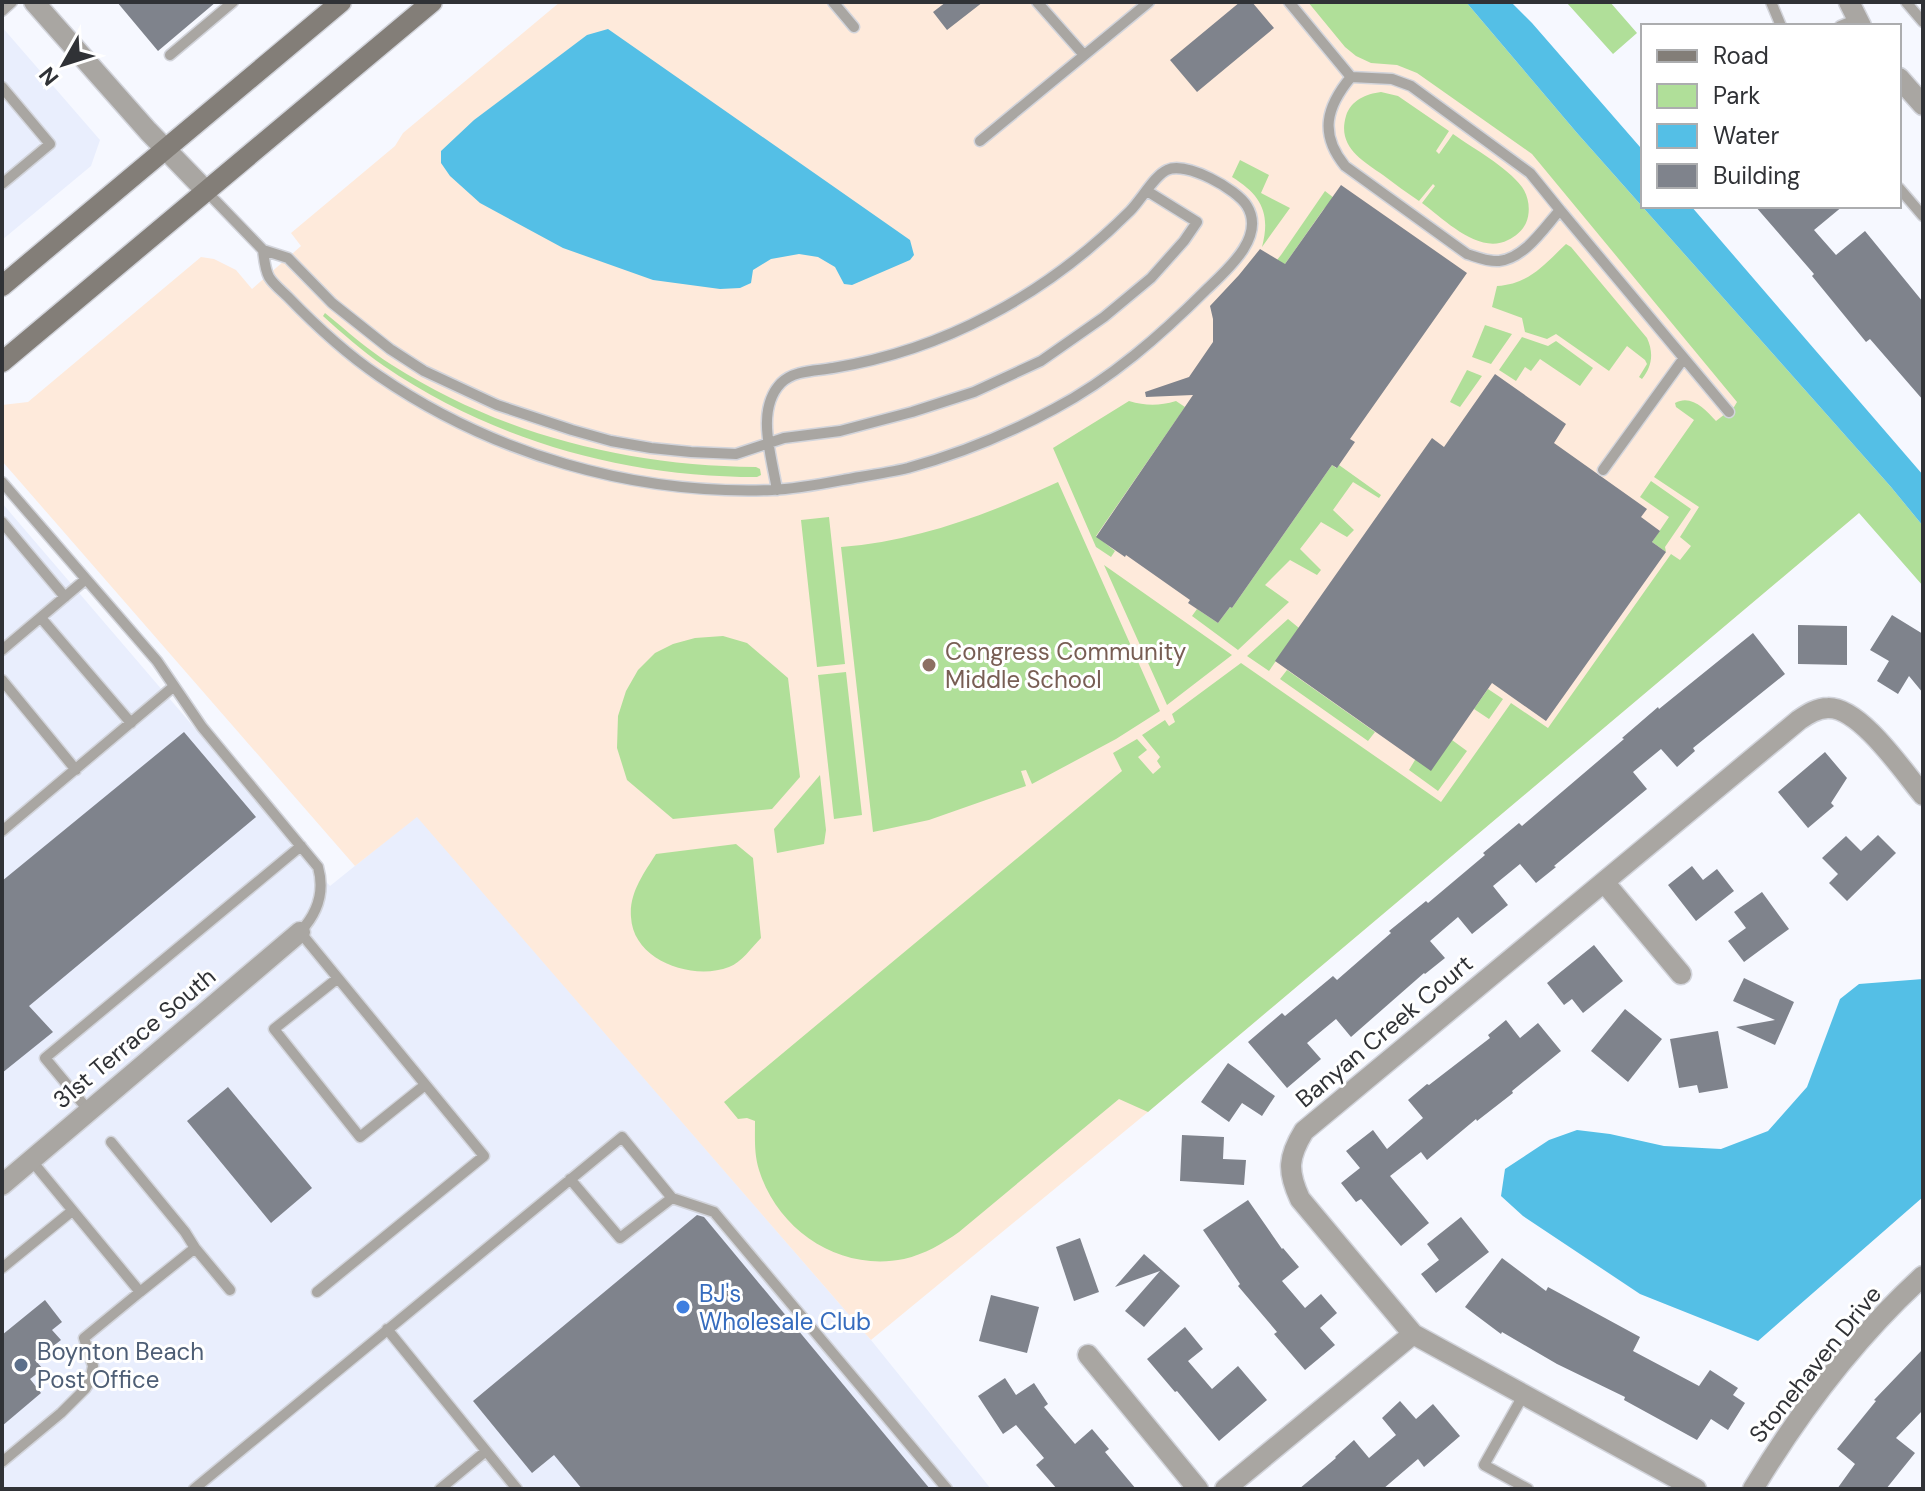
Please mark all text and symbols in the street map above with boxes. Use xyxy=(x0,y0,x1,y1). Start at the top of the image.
north arrow xyxy=(24,24,104,104)
legend xyxy=(1641,24,1901,208)
text: Road xyxy=(1713,40,1769,71)
text: N xyxy=(33,61,65,92)
text: Park xyxy=(1713,80,1760,111)
text: Water xyxy=(1713,120,1779,151)
text: Building xyxy=(1713,160,1800,191)
place label: Congress Community Middle School xyxy=(945,636,1186,695)
marker: Congress Community Middle School xyxy=(920,656,938,674)
street label: Banyan Creek Court xyxy=(1289,948,1479,1114)
street label: 31st Terrace South xyxy=(46,961,222,1115)
place label: BJ's Wholesale Club xyxy=(699,1278,871,1337)
street label: Stonehaven Drive xyxy=(1742,1279,1888,1449)
marker: BJ's Wholesale Club xyxy=(674,1298,692,1316)
place label: Boynton Beach Post Office xyxy=(37,1336,204,1395)
marker: Boynton Beach Post Office xyxy=(12,1356,30,1374)

